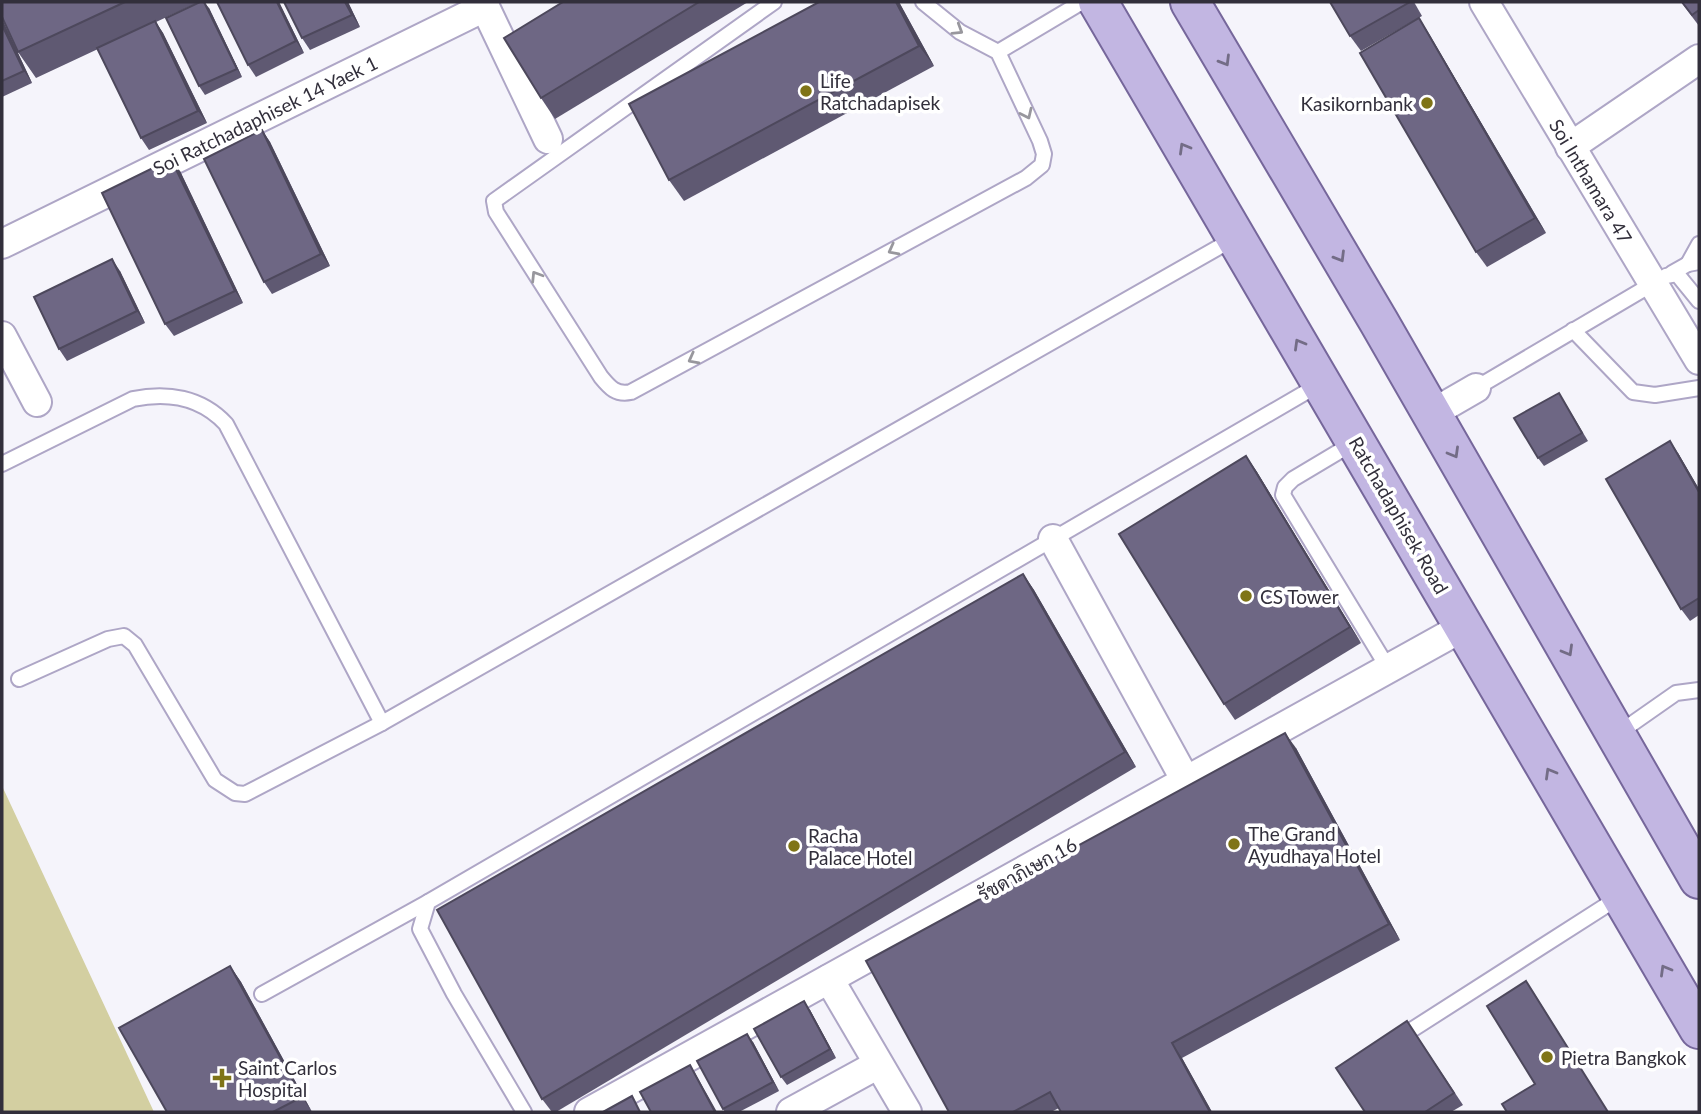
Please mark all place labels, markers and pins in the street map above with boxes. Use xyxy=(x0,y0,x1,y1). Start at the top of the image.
place label: Life Ratchadapisek xyxy=(820,69,941,114)
marker: Life Ratchadapisek xyxy=(798,83,814,99)
place label: Kasikornbank xyxy=(1301,92,1413,115)
marker: Kasikornbank xyxy=(1419,95,1435,111)
place label: CS Tower xyxy=(1260,585,1339,608)
marker: CS Tower xyxy=(1238,588,1254,604)
place label: The Grand Ayudhaya Hotel xyxy=(1248,822,1381,867)
place label: Racha Palace Hotel xyxy=(808,824,912,869)
marker: The Grand Ayudhaya Hotel xyxy=(1226,836,1242,852)
marker: Racha Palace Hotel xyxy=(786,838,802,854)
place label: Pietra Bangkok xyxy=(1561,1046,1687,1069)
marker: Pietra Bangkok xyxy=(1539,1049,1555,1065)
place label: Saint Carlos Hospital xyxy=(238,1056,337,1101)
marker: Saint Carlos Hospital xyxy=(212,1068,232,1088)

